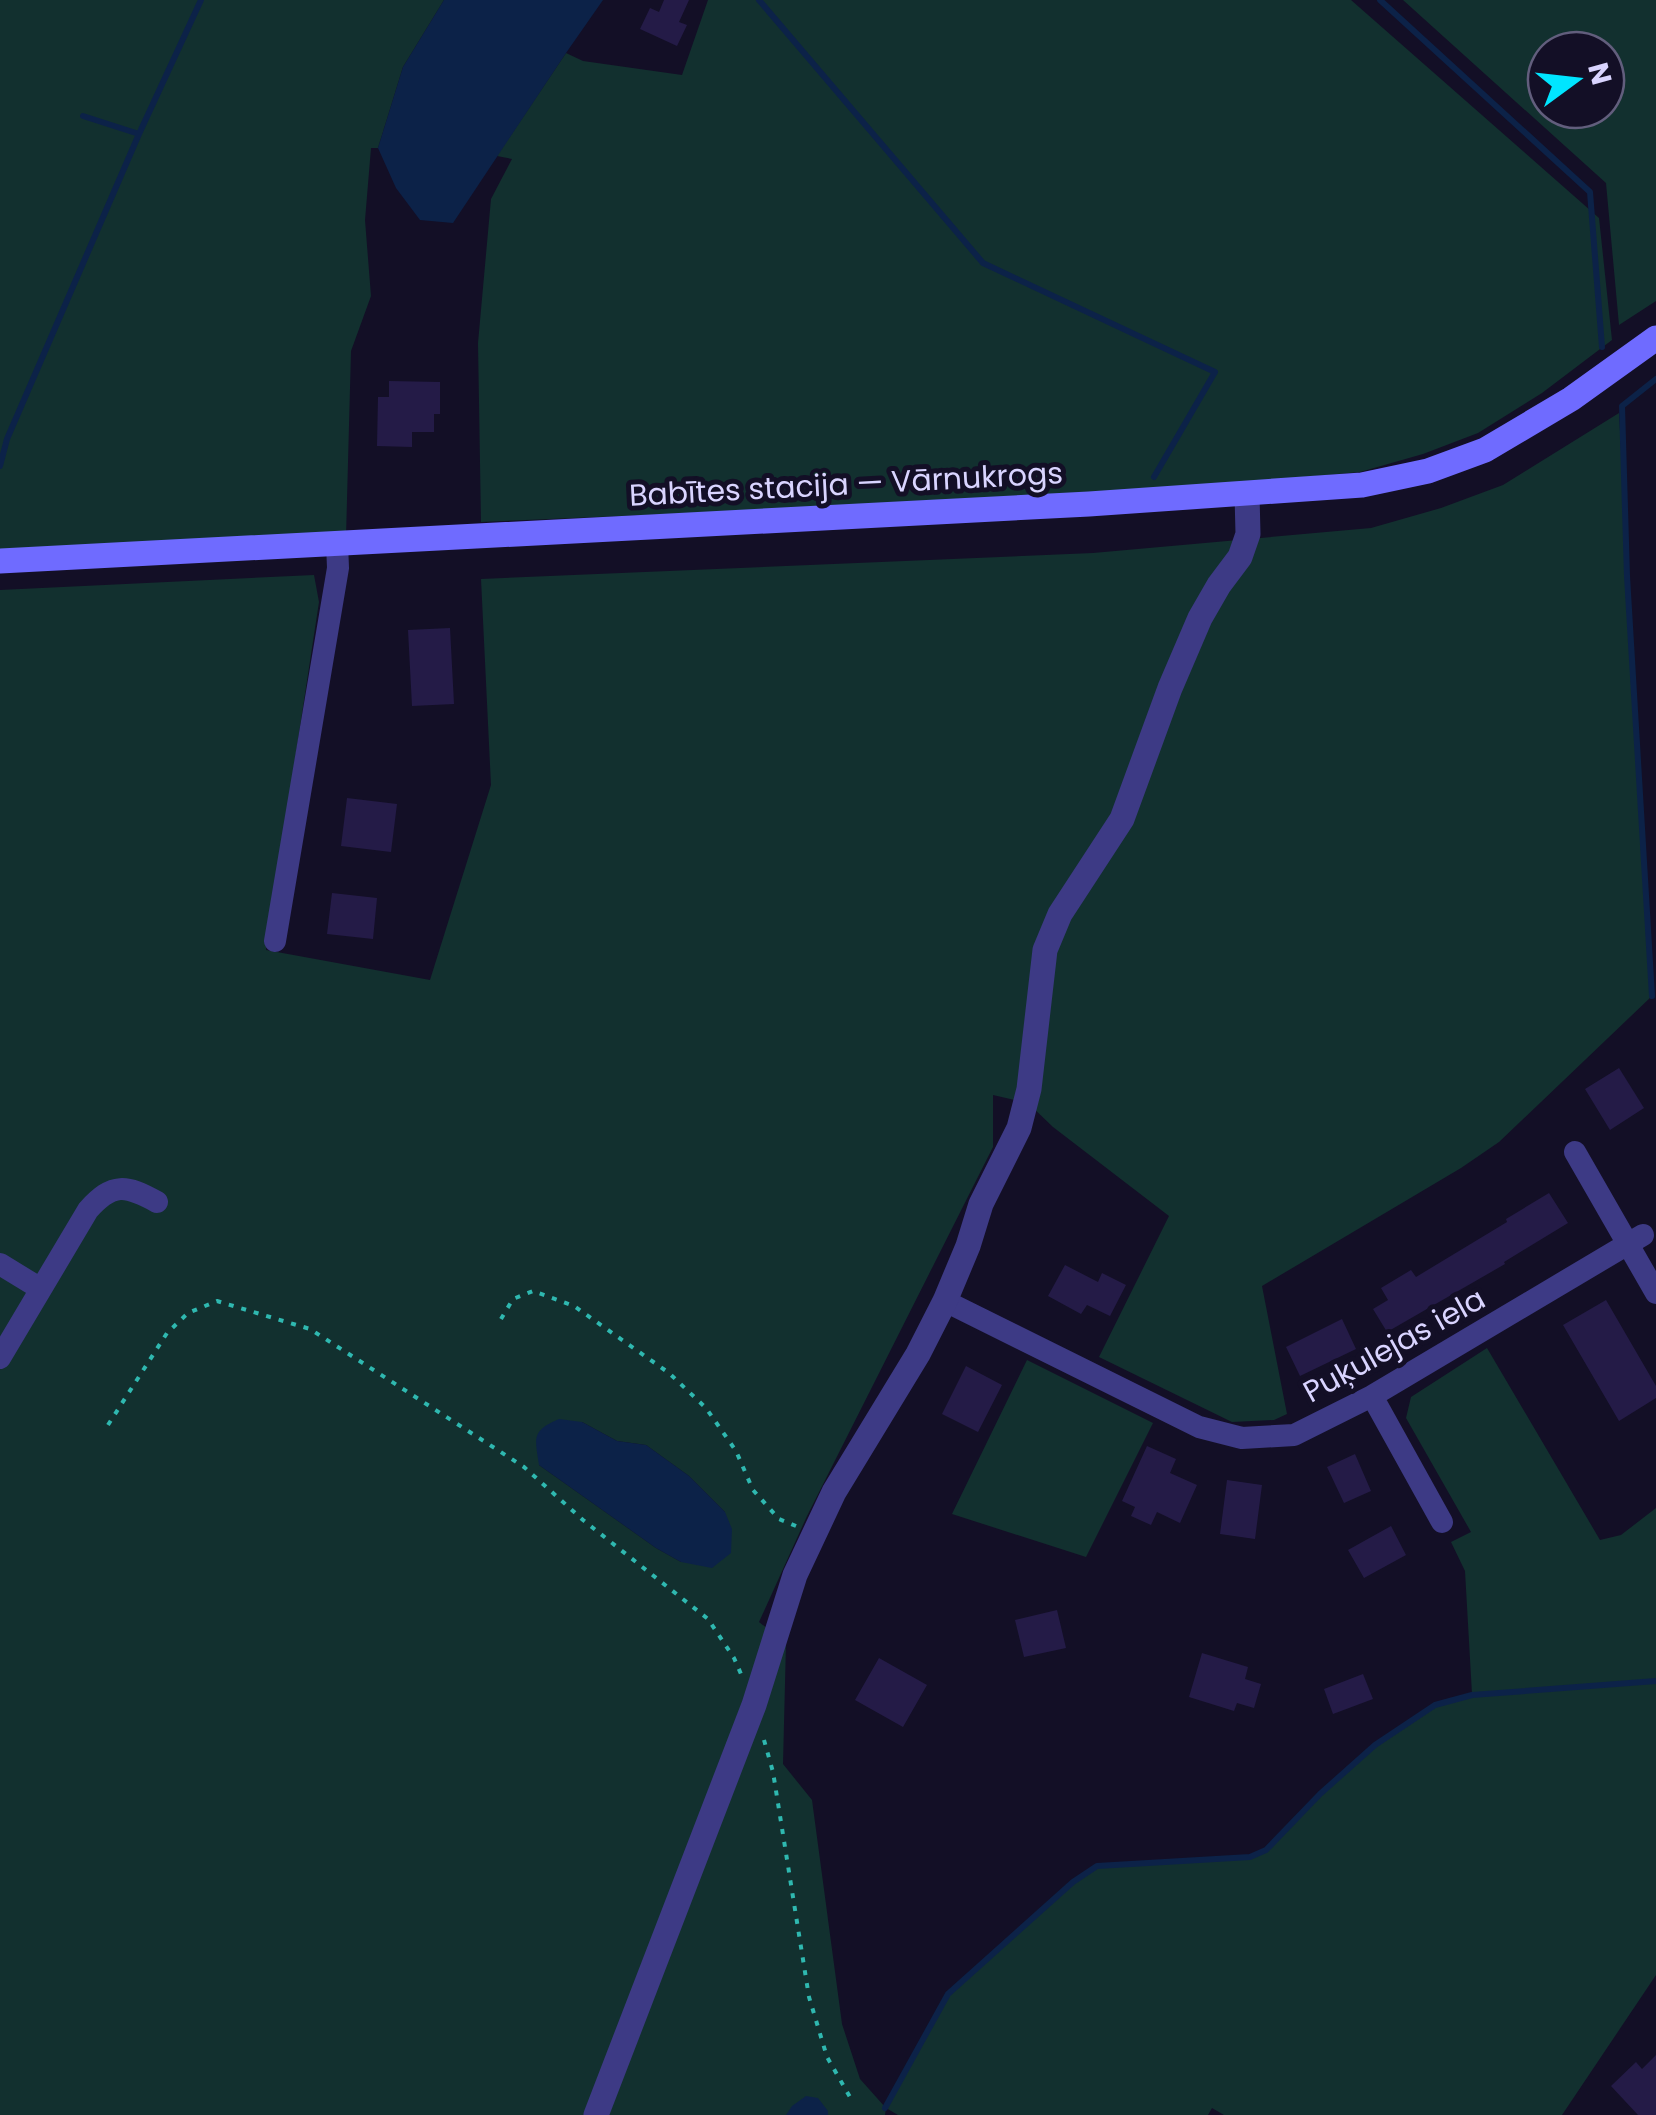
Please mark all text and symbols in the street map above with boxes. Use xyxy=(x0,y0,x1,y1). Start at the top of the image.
north arrow xyxy=(1526,30,1626,130)
text: N xyxy=(1578,58,1621,89)
street label: Babītes stacija — Vārnukrogs xyxy=(628,451,1064,517)
street label: Puķulejas iela xyxy=(1295,1277,1493,1413)

